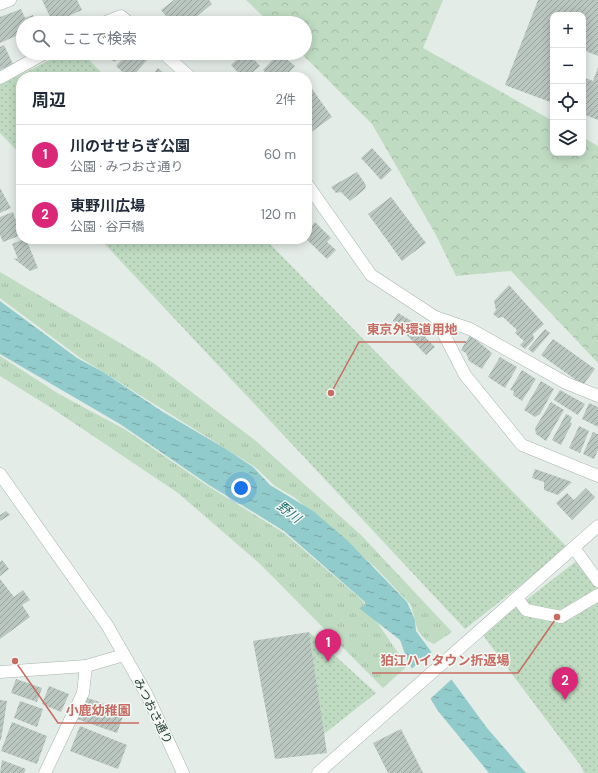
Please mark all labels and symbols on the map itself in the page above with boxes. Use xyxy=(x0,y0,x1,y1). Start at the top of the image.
callout: 東京外環道用地 xyxy=(359,317,466,342)
text: 東京外環道用地 xyxy=(366,321,458,338)
your location xyxy=(231,478,251,498)
water label: 野川 xyxy=(274,497,306,528)
pin: 1 xyxy=(315,629,341,662)
callout: 狛江ハイタウン折返場 xyxy=(372,648,518,673)
text: 狛江ハイタウン折返場 xyxy=(380,652,510,669)
pin: 2 xyxy=(552,667,578,700)
street label: みつおさ通り xyxy=(130,675,176,747)
callout: 小鹿幼稚園 xyxy=(58,698,139,723)
text: 小鹿幼稚園 xyxy=(65,702,131,719)

